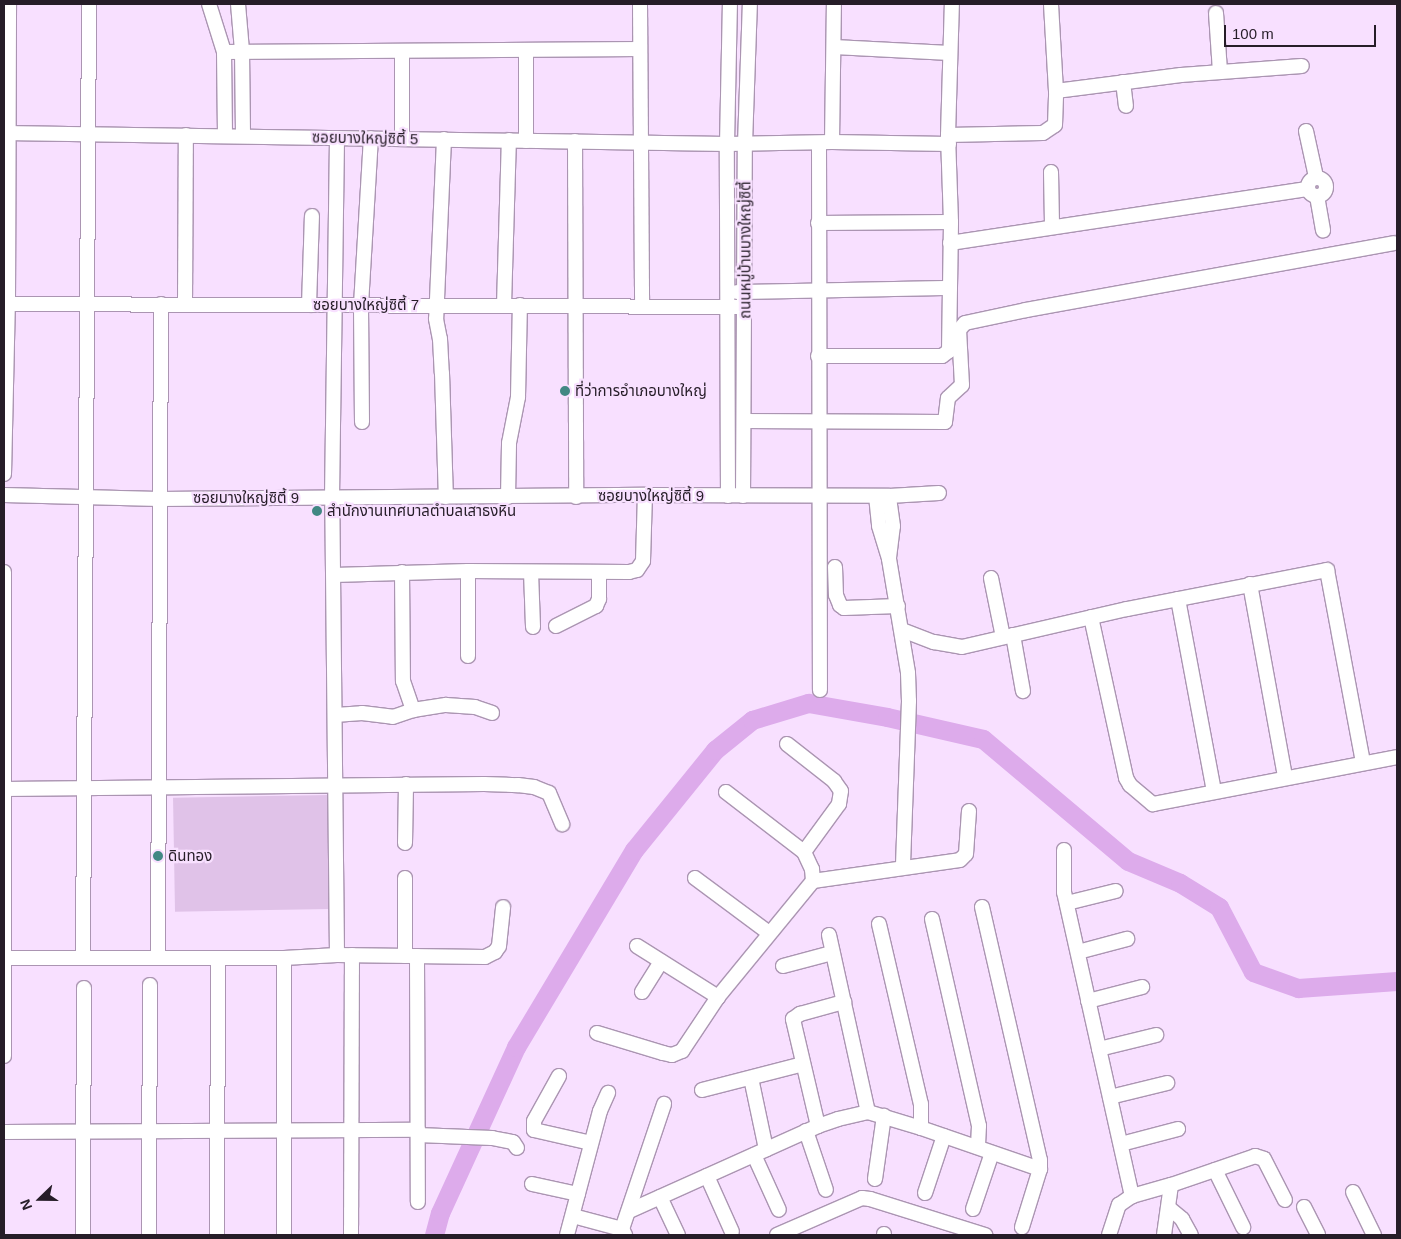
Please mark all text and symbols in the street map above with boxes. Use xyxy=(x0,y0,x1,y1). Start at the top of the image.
scale bar xyxy=(1226,15,1378,47)
text: 100 m xyxy=(1232,25,1274,42)
street label: ซอยบางใหญ่ซิตี้ 5 xyxy=(312,128,418,148)
street label: ถนนหมู่บ้านบางใหญ่ซิตี้ xyxy=(736,181,754,319)
street label: ซอยบางใหญ่ซิตี้ 7 xyxy=(313,296,419,314)
place label: ที่ว่าการอำเภอบางใหญ่ xyxy=(575,382,707,400)
marker: ที่ว่าการอำเภอบางใหญ่ xyxy=(559,385,571,397)
street label: ซอยบางใหญ่ซิตี้ 9 xyxy=(598,487,704,505)
street label: ซอยบางใหญ่ซิตี้ 9 xyxy=(193,489,299,507)
place label: สำนักงานเทศบาลตำบลเสาธงหิน xyxy=(327,502,516,520)
marker: สำนักงานเทศบาลตำบลเสาธงหิน xyxy=(311,505,323,517)
place label: ดินทอง xyxy=(168,847,212,865)
marker: ดินทอง xyxy=(152,850,164,862)
north arrow xyxy=(15,1174,65,1224)
text: N xyxy=(17,1197,35,1212)

